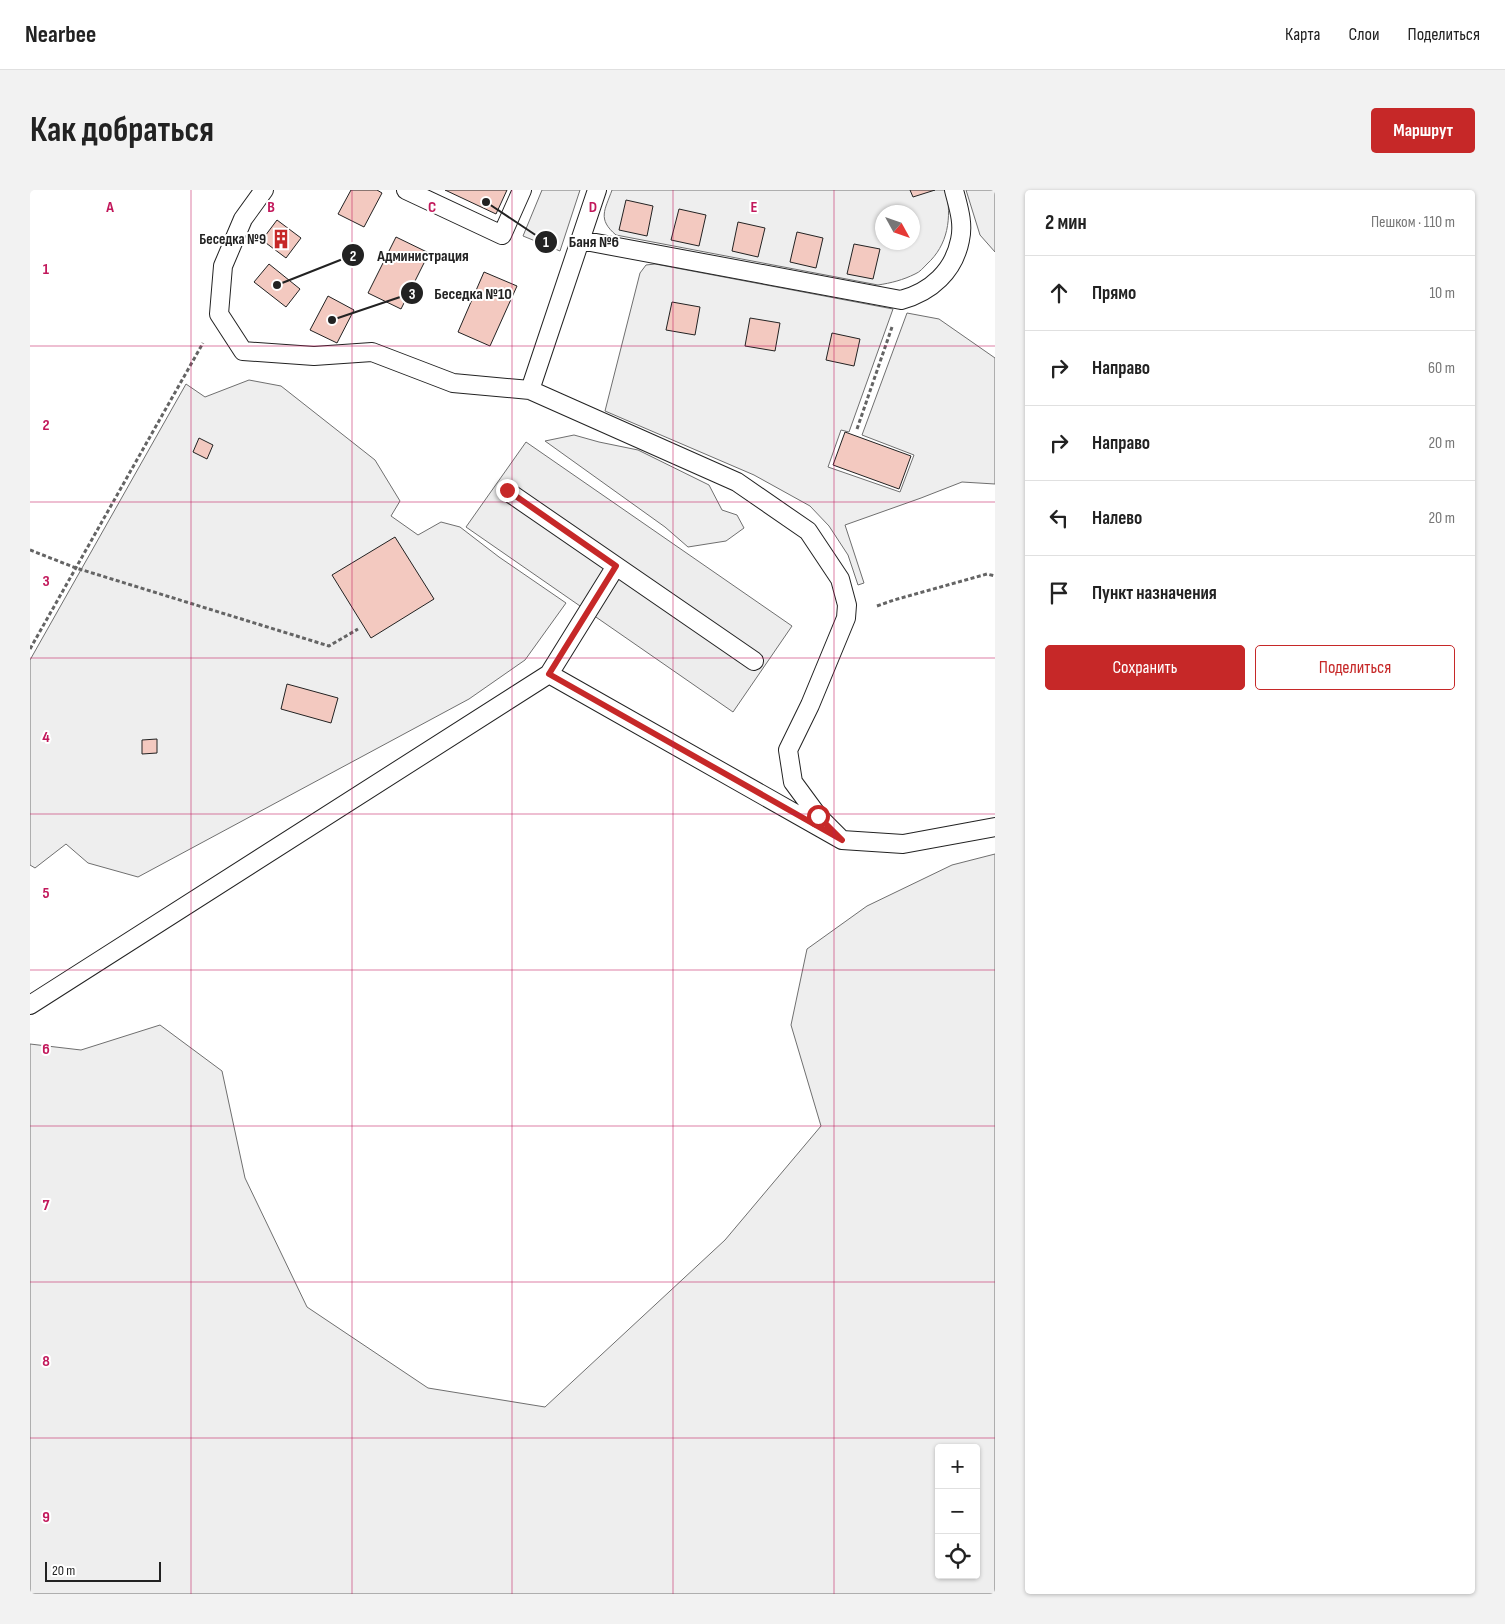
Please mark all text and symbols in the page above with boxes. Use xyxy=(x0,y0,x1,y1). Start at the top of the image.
text: Nearbee xyxy=(25,20,96,49)
text: Карта xyxy=(1285,24,1321,45)
text: Слои xyxy=(1349,24,1380,45)
text: Поделиться xyxy=(1408,24,1480,45)
button: Маршрут xyxy=(1371,108,1475,153)
text: Как добраться xyxy=(30,109,214,152)
text: A xyxy=(105,198,114,217)
text: B xyxy=(267,198,275,217)
text: C xyxy=(428,198,436,217)
text: D xyxy=(589,198,597,217)
text: E xyxy=(751,198,758,217)
north arrow xyxy=(875,205,920,250)
text: 2 мин xyxy=(1045,210,1087,235)
text: Пешком · 110 m xyxy=(1371,213,1455,232)
callout: Баня №6 xyxy=(534,226,629,257)
building icon: Беседка №9 xyxy=(270,228,292,250)
place label: Беседка №9 xyxy=(199,230,266,249)
text: 1 xyxy=(543,233,549,252)
text: Баня №6 xyxy=(569,233,619,252)
callout: Администрация xyxy=(340,240,481,271)
text: 2 xyxy=(350,247,356,266)
text: Администрация xyxy=(376,247,469,266)
text: 1 xyxy=(43,260,50,279)
callout: Беседка №10 xyxy=(400,278,522,309)
icon: ahead xyxy=(1045,279,1073,307)
text: Прямо xyxy=(1092,282,1136,305)
text: 10 m xyxy=(1429,284,1455,303)
text: 3 xyxy=(409,285,416,304)
text: Беседка №10 xyxy=(434,285,512,304)
icon: right xyxy=(1045,354,1073,382)
text: Направо xyxy=(1092,357,1150,380)
text: 60 m xyxy=(1428,359,1455,378)
text: 2 xyxy=(42,416,50,435)
icon: right xyxy=(1045,429,1073,457)
text: Направо xyxy=(1092,432,1150,455)
text: 20 m xyxy=(1428,434,1455,453)
route end xyxy=(496,479,519,502)
icon: left xyxy=(1045,504,1073,532)
text: Налево xyxy=(1092,507,1142,530)
text: 20 m xyxy=(1428,509,1455,528)
text: 3 xyxy=(42,572,50,591)
icon: arrive xyxy=(1045,579,1073,607)
text: Пункт назначения xyxy=(1092,582,1217,605)
button: Сохранить xyxy=(1045,645,1245,690)
button: Поделиться xyxy=(1255,645,1455,690)
text: 4 xyxy=(42,728,50,747)
route start xyxy=(807,805,830,828)
text: 5 xyxy=(42,884,50,903)
text: 6 xyxy=(42,1040,50,1059)
text: 7 xyxy=(43,1196,50,1215)
text: 8 xyxy=(42,1352,50,1371)
map controls xyxy=(935,1444,980,1579)
button: + xyxy=(935,1444,980,1489)
button: − xyxy=(935,1489,980,1534)
text: 9 xyxy=(42,1508,50,1527)
button: locate xyxy=(935,1534,980,1579)
scale bar xyxy=(45,1559,161,1582)
text: 20 m xyxy=(52,1562,75,1579)

